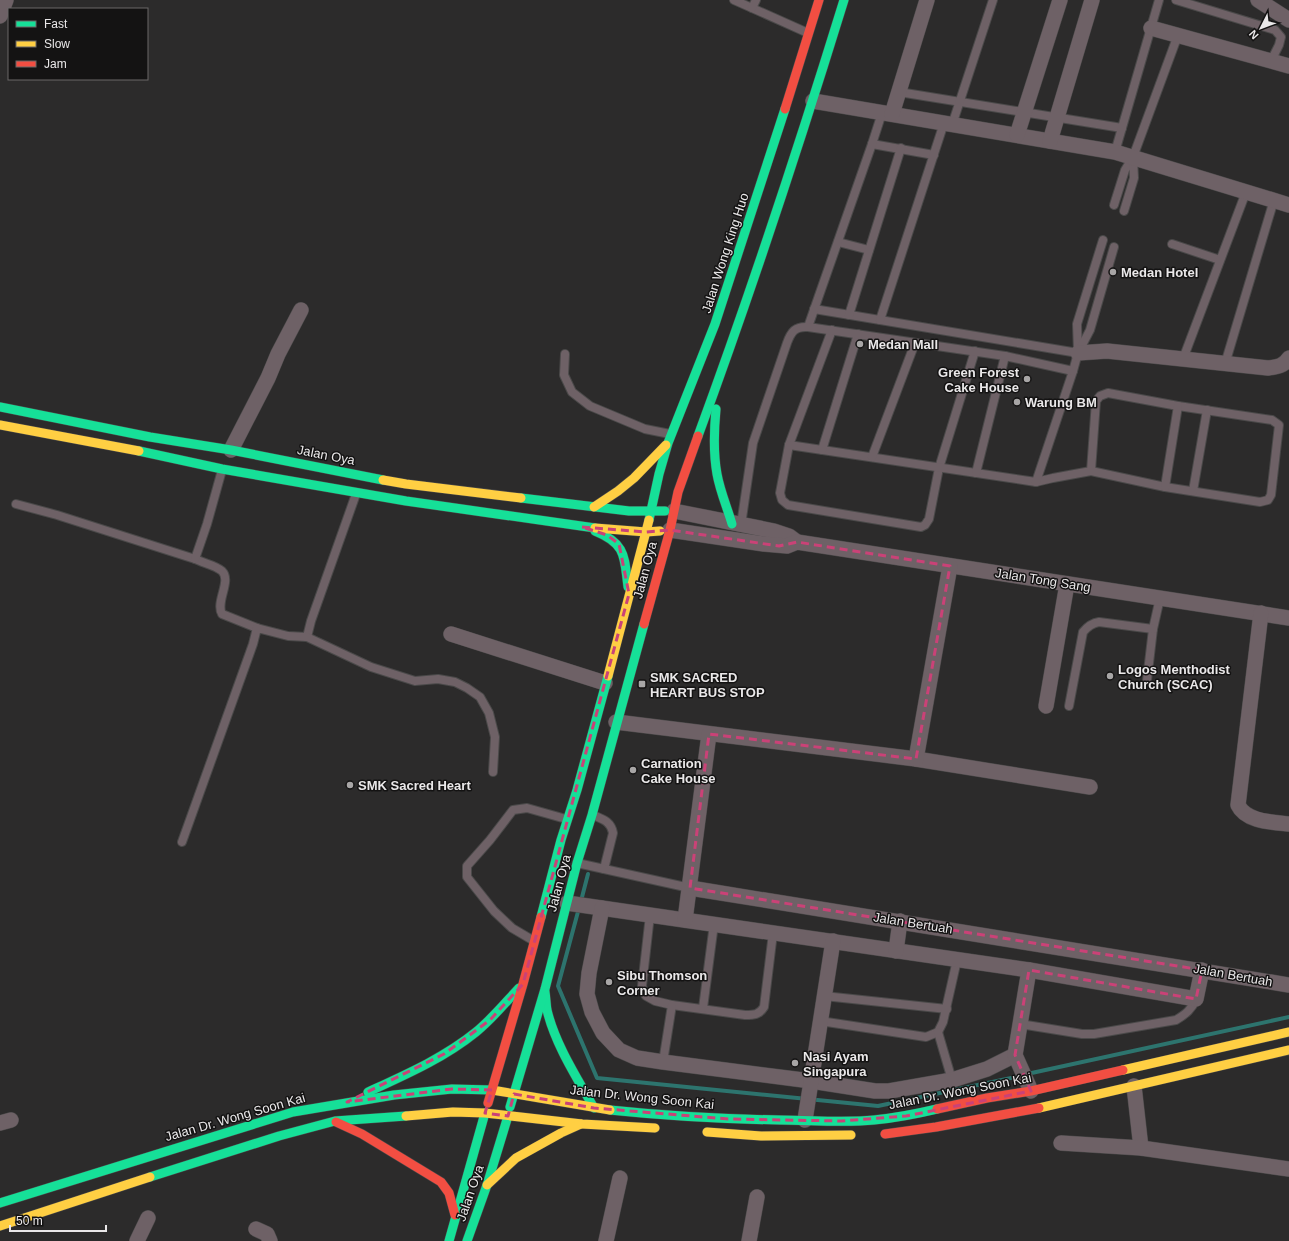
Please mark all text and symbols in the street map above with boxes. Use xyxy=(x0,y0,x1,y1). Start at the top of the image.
legend xyxy=(8,8,148,80)
north arrow xyxy=(1241,8,1281,48)
text: Fast xyxy=(44,17,68,31)
text: N xyxy=(1246,28,1261,42)
text: Slow xyxy=(44,37,70,51)
text: Jam xyxy=(44,57,67,71)
street label: Jalan Wong King Huo xyxy=(698,191,752,315)
place label: Medan Hotel xyxy=(1121,265,1198,280)
marker: Medan Hotel xyxy=(1108,267,1118,277)
place label: Medan Mall xyxy=(868,337,938,352)
marker: Medan Mall xyxy=(855,339,865,349)
place label: Green Forest Cake House xyxy=(938,365,1020,395)
marker: Green Forest Cake House xyxy=(1022,374,1032,384)
place label: Warung BM xyxy=(1025,395,1097,410)
marker: Warung BM xyxy=(1012,397,1022,407)
street label: Jalan Oya xyxy=(296,442,357,468)
street label: Jalan Oya xyxy=(630,539,660,600)
street label: Jalan Tong Sang xyxy=(994,565,1092,595)
place label: Logos Menthodist Church (SCAC) xyxy=(1118,662,1231,692)
place label: SMK SACRED HEART BUS STOP xyxy=(650,670,765,700)
marker: Logos Menthodist Church (SCAC) xyxy=(1105,671,1115,681)
marker: SMK SACRED HEART BUS STOP xyxy=(637,679,647,689)
place label: Carnation Cake House xyxy=(641,756,715,786)
marker: Carnation Cake House xyxy=(628,765,638,775)
place label: SMK Sacred Heart xyxy=(358,778,471,793)
marker: SMK Sacred Heart xyxy=(345,780,355,790)
street label: Jalan Oya xyxy=(544,852,574,913)
street label: Jalan Bertuah xyxy=(872,909,954,937)
street label: Jalan Bertuah xyxy=(1192,961,1274,989)
place label: Sibu Thomson Corner xyxy=(617,968,707,998)
marker: Sibu Thomson Corner xyxy=(604,977,614,987)
place label: Nasi Ayam Singapura xyxy=(803,1049,869,1079)
marker: Nasi Ayam Singapura xyxy=(790,1058,800,1068)
street label: Jalan Dr. Wong Soon Kai xyxy=(887,1070,1033,1112)
street label: Jalan Dr. Wong Soon Kai xyxy=(569,1082,715,1112)
street label: Jalan Dr. Wong Soon Kai xyxy=(163,1090,307,1144)
street label: Jalan Oya xyxy=(453,1162,487,1223)
scale bar xyxy=(10,1207,106,1233)
text: 50 m xyxy=(16,1214,43,1228)

